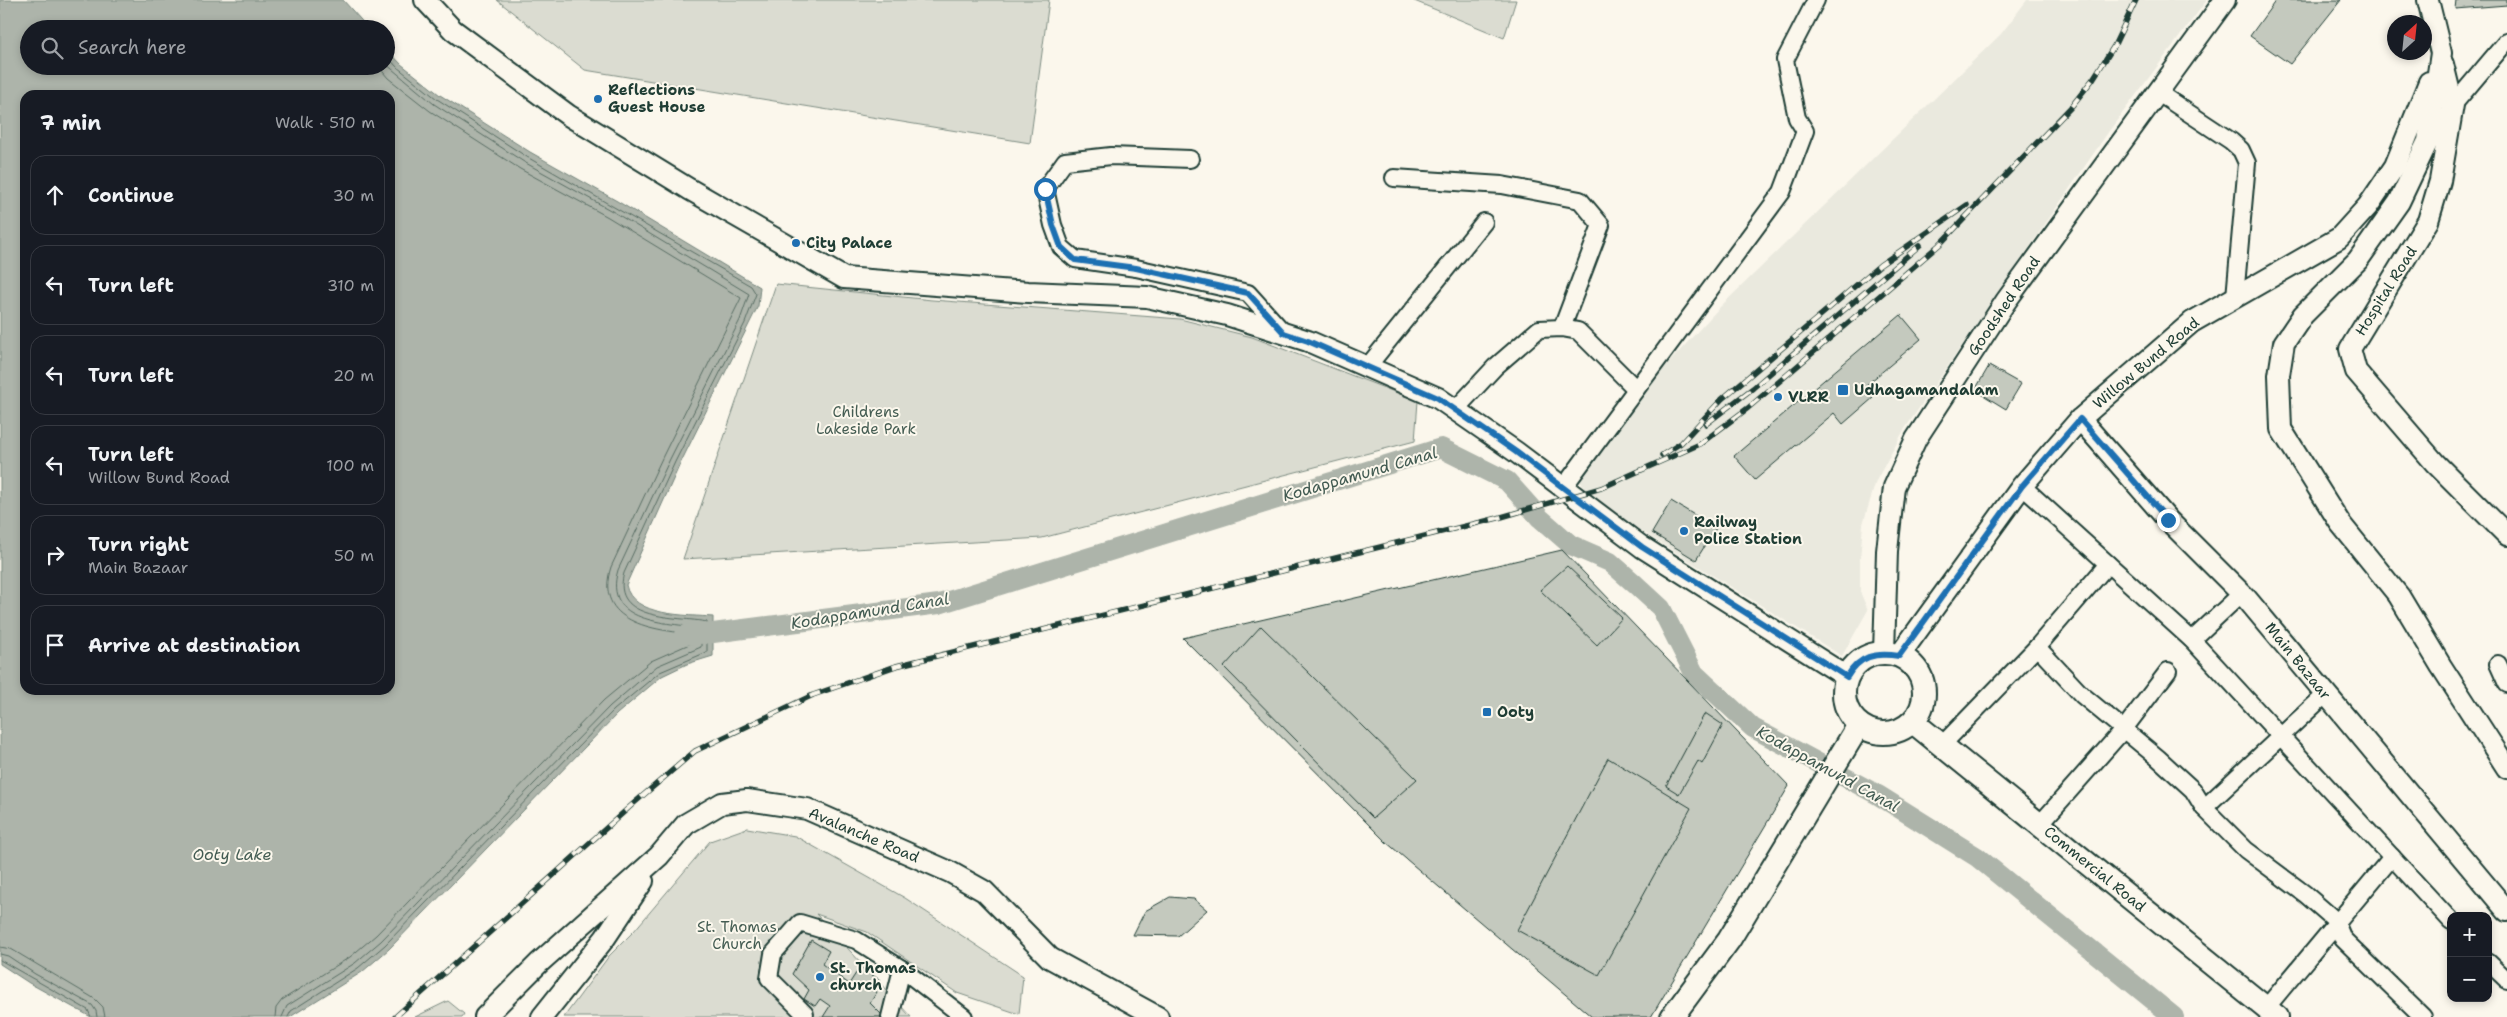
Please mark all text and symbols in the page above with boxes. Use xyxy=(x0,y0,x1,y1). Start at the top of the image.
north arrow xyxy=(2387,15,2432,60)
search box xyxy=(20,20,395,75)
icon: search xyxy=(38,34,66,62)
text: Search here xyxy=(78,35,187,60)
place label: Reflections Guest House xyxy=(608,80,706,117)
marker: Reflections Guest House xyxy=(592,93,604,105)
text: 7 min xyxy=(40,109,101,137)
text: Walk · 510 m xyxy=(275,112,375,133)
route start xyxy=(1034,178,1057,201)
icon: ahead xyxy=(41,181,69,209)
text: Continue xyxy=(88,183,174,208)
text: 30 m xyxy=(333,185,374,206)
place label: City Palace xyxy=(806,233,892,253)
marker: City Palace xyxy=(790,237,802,249)
street label: Hospital Road xyxy=(2350,242,2422,340)
street label: Goodshed Road xyxy=(1963,252,2045,360)
icon: left xyxy=(41,271,69,299)
text: Turn left xyxy=(88,273,174,298)
text: 310 m xyxy=(327,275,374,296)
street label: Willow Bund Road xyxy=(2089,312,2204,413)
icon: left xyxy=(41,361,69,389)
text: Turn left xyxy=(88,363,174,388)
text: 20 m xyxy=(333,365,374,386)
place label: Udhagamandalam xyxy=(1854,380,1999,400)
marker: Udhagamandalam xyxy=(1836,383,1850,397)
place label: VLRR xyxy=(1788,387,1829,407)
marker: VLRR xyxy=(1772,391,1784,403)
park label: Childrens Lakeside Park xyxy=(816,402,916,439)
text: Turn left xyxy=(88,442,174,467)
water label: Kodappamund Canal xyxy=(1280,442,1440,506)
icon: left xyxy=(41,451,69,479)
text: 100 m xyxy=(326,455,374,476)
text: Willow Bund Road xyxy=(88,467,230,488)
route end xyxy=(2157,509,2180,532)
place label: Railway Police Station xyxy=(1694,512,1802,549)
marker: Railway Police Station xyxy=(1678,525,1690,537)
text: Turn right xyxy=(88,532,189,557)
icon: right xyxy=(41,541,69,569)
text: 50 m xyxy=(334,545,374,566)
text: Main Bazaar xyxy=(88,557,188,578)
water label: Kodappamund Canal xyxy=(789,588,951,634)
street label: Main Bazaar xyxy=(2261,618,2335,704)
icon: arrive xyxy=(41,631,69,659)
text: Arrive at destination xyxy=(88,633,300,658)
place label: Ooty xyxy=(1497,702,1534,722)
marker: Ooty xyxy=(1481,706,1493,718)
water label: Kodappamund Canal xyxy=(1753,721,1903,817)
street label: Avalanche Road xyxy=(806,803,923,868)
street label: Commercial Road xyxy=(2040,822,2151,917)
water label: Ooty Lake xyxy=(192,844,272,865)
map controls xyxy=(2447,912,2492,1002)
button: + xyxy=(2447,912,2492,957)
park label: St. Thomas Church xyxy=(697,917,777,954)
button: − xyxy=(2447,957,2492,1002)
place label: St. Thomas church xyxy=(830,958,916,995)
marker: St. Thomas church xyxy=(814,971,826,983)

